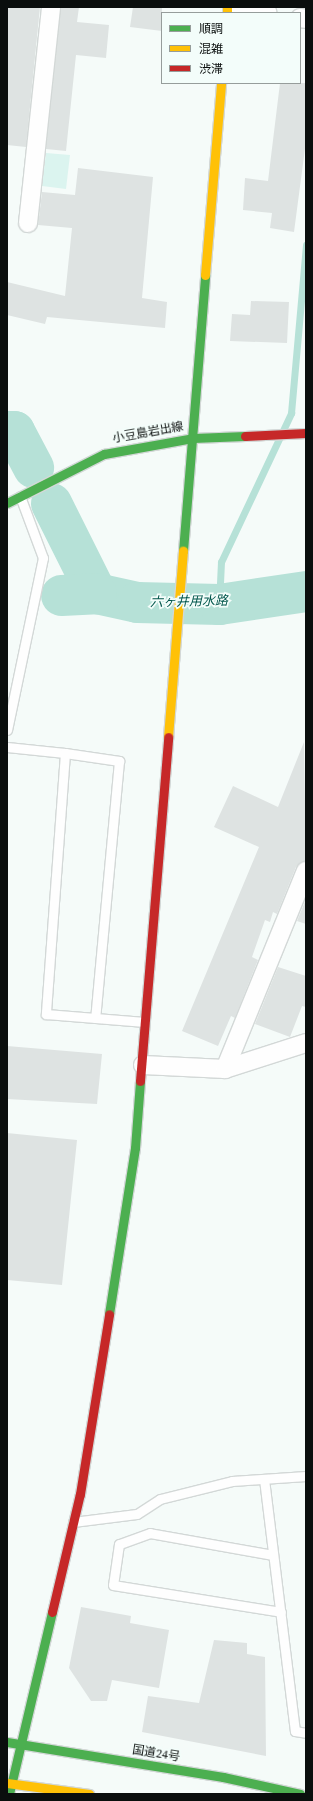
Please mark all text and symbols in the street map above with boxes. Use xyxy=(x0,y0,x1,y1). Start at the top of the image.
legend xyxy=(161,12,301,84)
text: 順調 xyxy=(199,21,223,37)
text: 混雑 xyxy=(199,41,223,57)
text: 渋滞 xyxy=(199,61,223,77)
street label: 小豆島岩出線 xyxy=(111,420,185,446)
water label: 六ヶ井用水路 xyxy=(150,594,228,610)
street label: 国道24号 xyxy=(131,1743,181,1765)

